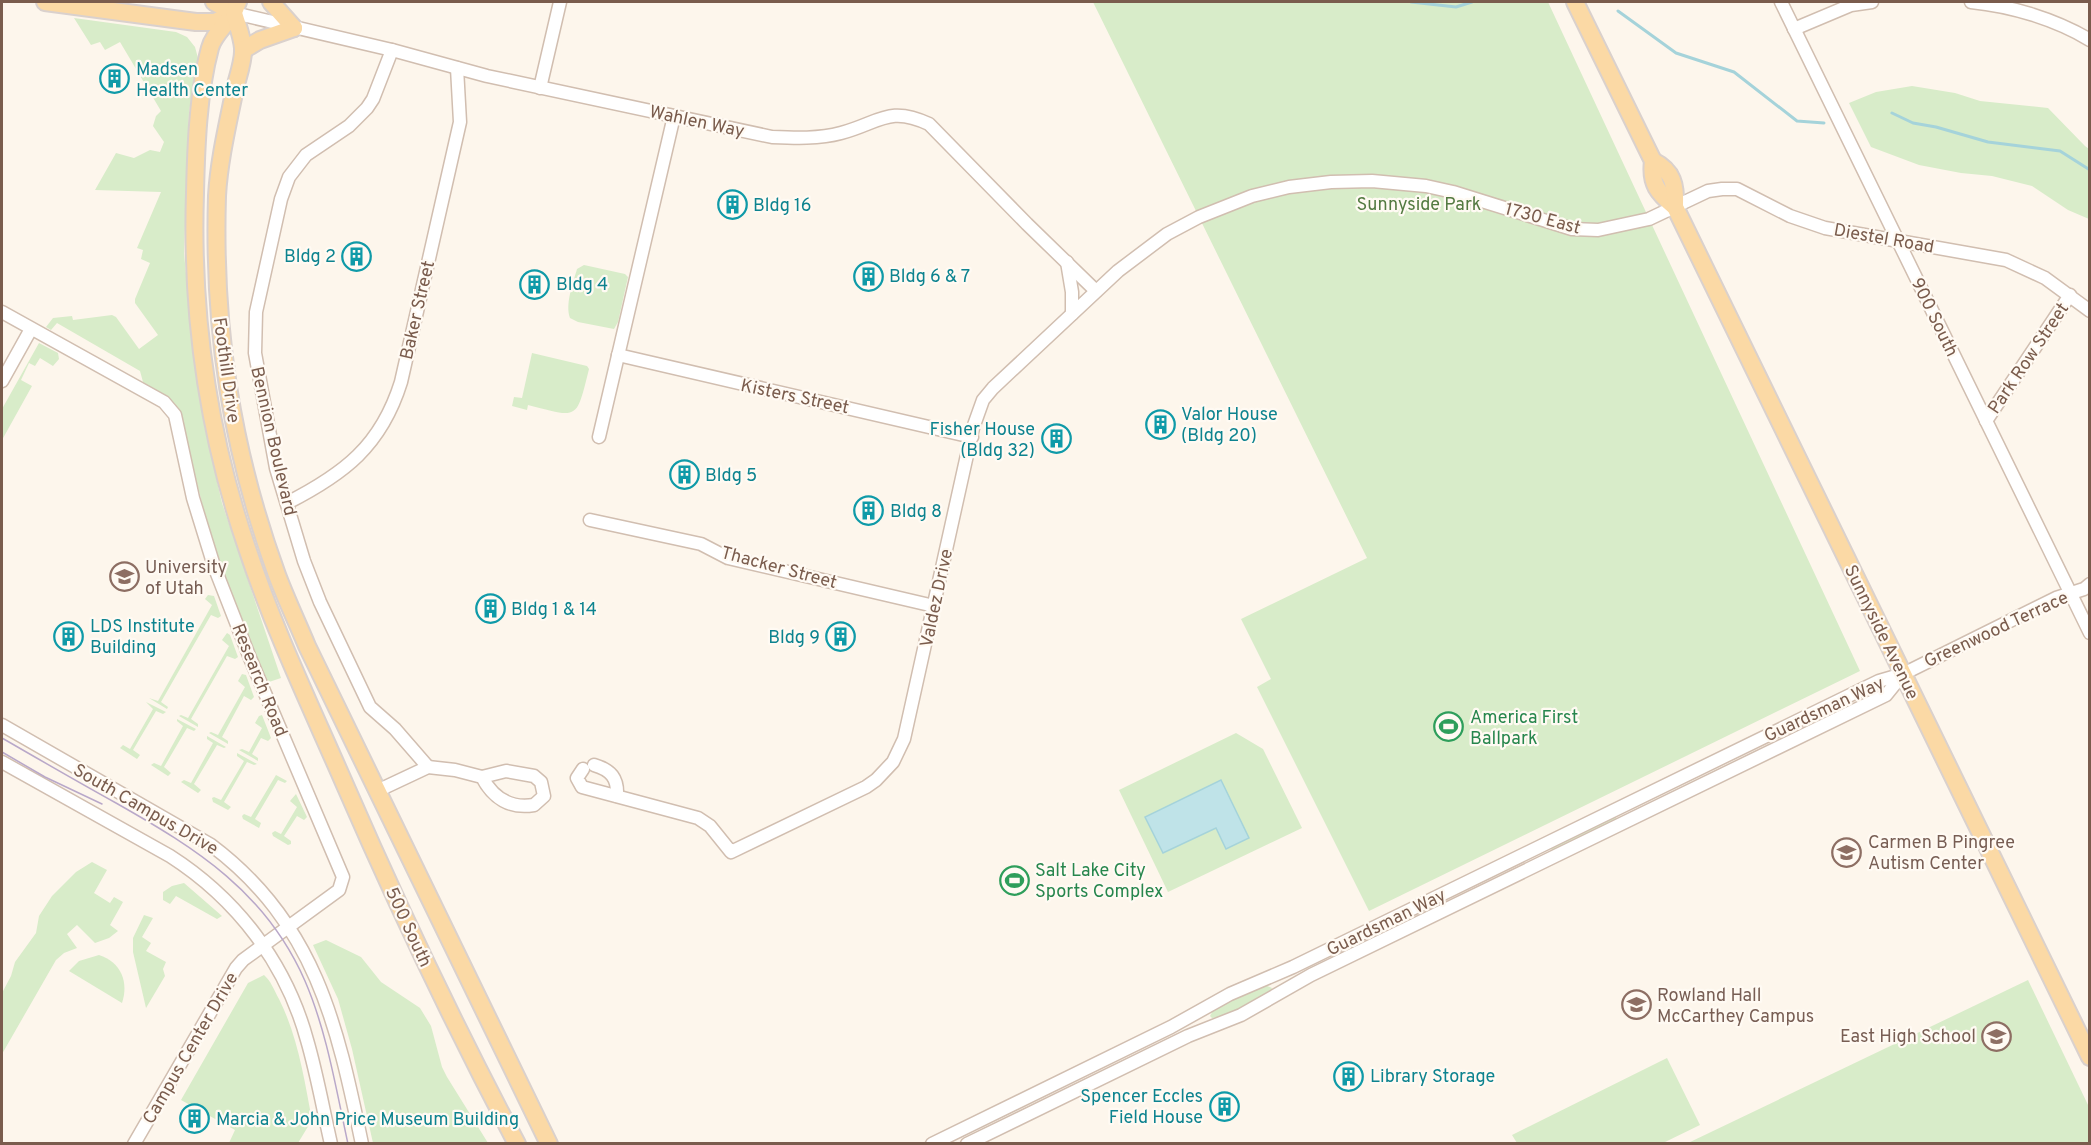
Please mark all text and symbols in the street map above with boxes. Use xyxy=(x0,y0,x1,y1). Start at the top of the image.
place label: Madsen Health Center xyxy=(136,59,248,103)
building icon: Madsen Health Center xyxy=(99,63,131,95)
street label: Wahlen Way xyxy=(647,101,746,144)
building icon: Bldg 16 xyxy=(716,189,748,221)
park label: Sunnyside Park xyxy=(1357,194,1481,217)
place label: Bldg 16 xyxy=(753,195,811,218)
street label: 1730 East xyxy=(1502,198,1583,241)
street label: Diestel Road xyxy=(1832,219,1936,260)
building icon: Bldg 2 xyxy=(341,240,373,272)
place label: Bldg 2 xyxy=(284,246,336,269)
street label: Baker Street xyxy=(396,258,441,362)
building icon: Bldg 6 & 7 xyxy=(852,260,884,292)
place label: Bldg 6 & 7 xyxy=(889,266,970,289)
building icon: Bldg 4 xyxy=(519,268,551,300)
place label: Bldg 4 xyxy=(556,274,608,297)
street label: 900 South xyxy=(1905,274,1963,361)
street label: Park Row Street xyxy=(1984,299,2075,419)
street label: Foothill Drive xyxy=(207,316,244,424)
street label: Bennion Boulevard xyxy=(244,364,301,518)
street label: Kisters Street xyxy=(738,375,851,420)
place label: Valor House (Bldg 20) xyxy=(1181,404,1278,448)
building icon: Valor House (Bldg 20) xyxy=(1144,408,1176,440)
place label: Fisher House (Bldg 32) xyxy=(930,419,1035,463)
building icon: Fisher House (Bldg 32) xyxy=(1040,423,1072,455)
building icon: Bldg 5 xyxy=(668,459,700,491)
place label: Bldg 5 xyxy=(705,465,757,488)
building icon: Bldg 8 xyxy=(853,495,885,527)
place label: Bldg 8 xyxy=(890,501,942,524)
street label: Thacker Street xyxy=(718,542,839,595)
street label: Valdez Drive xyxy=(916,547,959,650)
place label: University of Utah xyxy=(145,557,227,601)
school or university icon: University of Utah xyxy=(108,561,140,593)
street label: Sunnyside Avenue xyxy=(1838,561,1923,704)
street label: Greenwood Terrace xyxy=(1921,587,2072,674)
building icon: Bldg 1 & 14 xyxy=(474,593,506,625)
place label: Bldg 1 & 14 xyxy=(511,599,597,622)
place label: LDS Institute Building xyxy=(90,616,195,660)
building icon: LDS Institute Building xyxy=(53,620,85,652)
street label: Research Road xyxy=(225,621,292,741)
building icon: Bldg 9 xyxy=(825,621,857,653)
place label: Bldg 9 xyxy=(768,627,820,650)
street label: Guardsman Way xyxy=(1761,672,1888,748)
place label: America First Ballpark xyxy=(1470,707,1578,751)
sports icon: America First Ballpark xyxy=(1433,711,1465,743)
street label: South Campus Drive xyxy=(69,759,222,861)
place label: Carmen B Pingree Autism Center xyxy=(1868,832,2015,876)
school or university icon: Carmen B Pingree Autism Center xyxy=(1831,836,1863,868)
place label: Salt Lake City Sports Complex xyxy=(1035,860,1163,904)
sports icon: Salt Lake City Sports Complex xyxy=(998,864,1030,896)
street label: 500 South xyxy=(379,884,436,971)
street label: Guardsman Way xyxy=(1323,884,1450,962)
street label: Campus Center Drive xyxy=(138,969,244,1129)
place label: Rowland Hall McCarthey Campus xyxy=(1657,985,1814,1029)
school or university icon: Rowland Hall McCarthey Campus xyxy=(1620,989,1652,1021)
school or university icon: East High School xyxy=(1981,1020,2013,1052)
place label: East High School xyxy=(1840,1026,1976,1049)
building icon: Library Storage xyxy=(1333,1060,1365,1092)
place label: Library Storage xyxy=(1370,1066,1495,1089)
place label: Spencer Eccles Field House xyxy=(1080,1086,1203,1130)
building icon: Spencer Eccles Field House xyxy=(1208,1090,1240,1122)
building icon: Marcia & John Price Museum Building xyxy=(179,1103,211,1135)
place label: Marcia & John Price Museum Building xyxy=(216,1109,519,1132)

